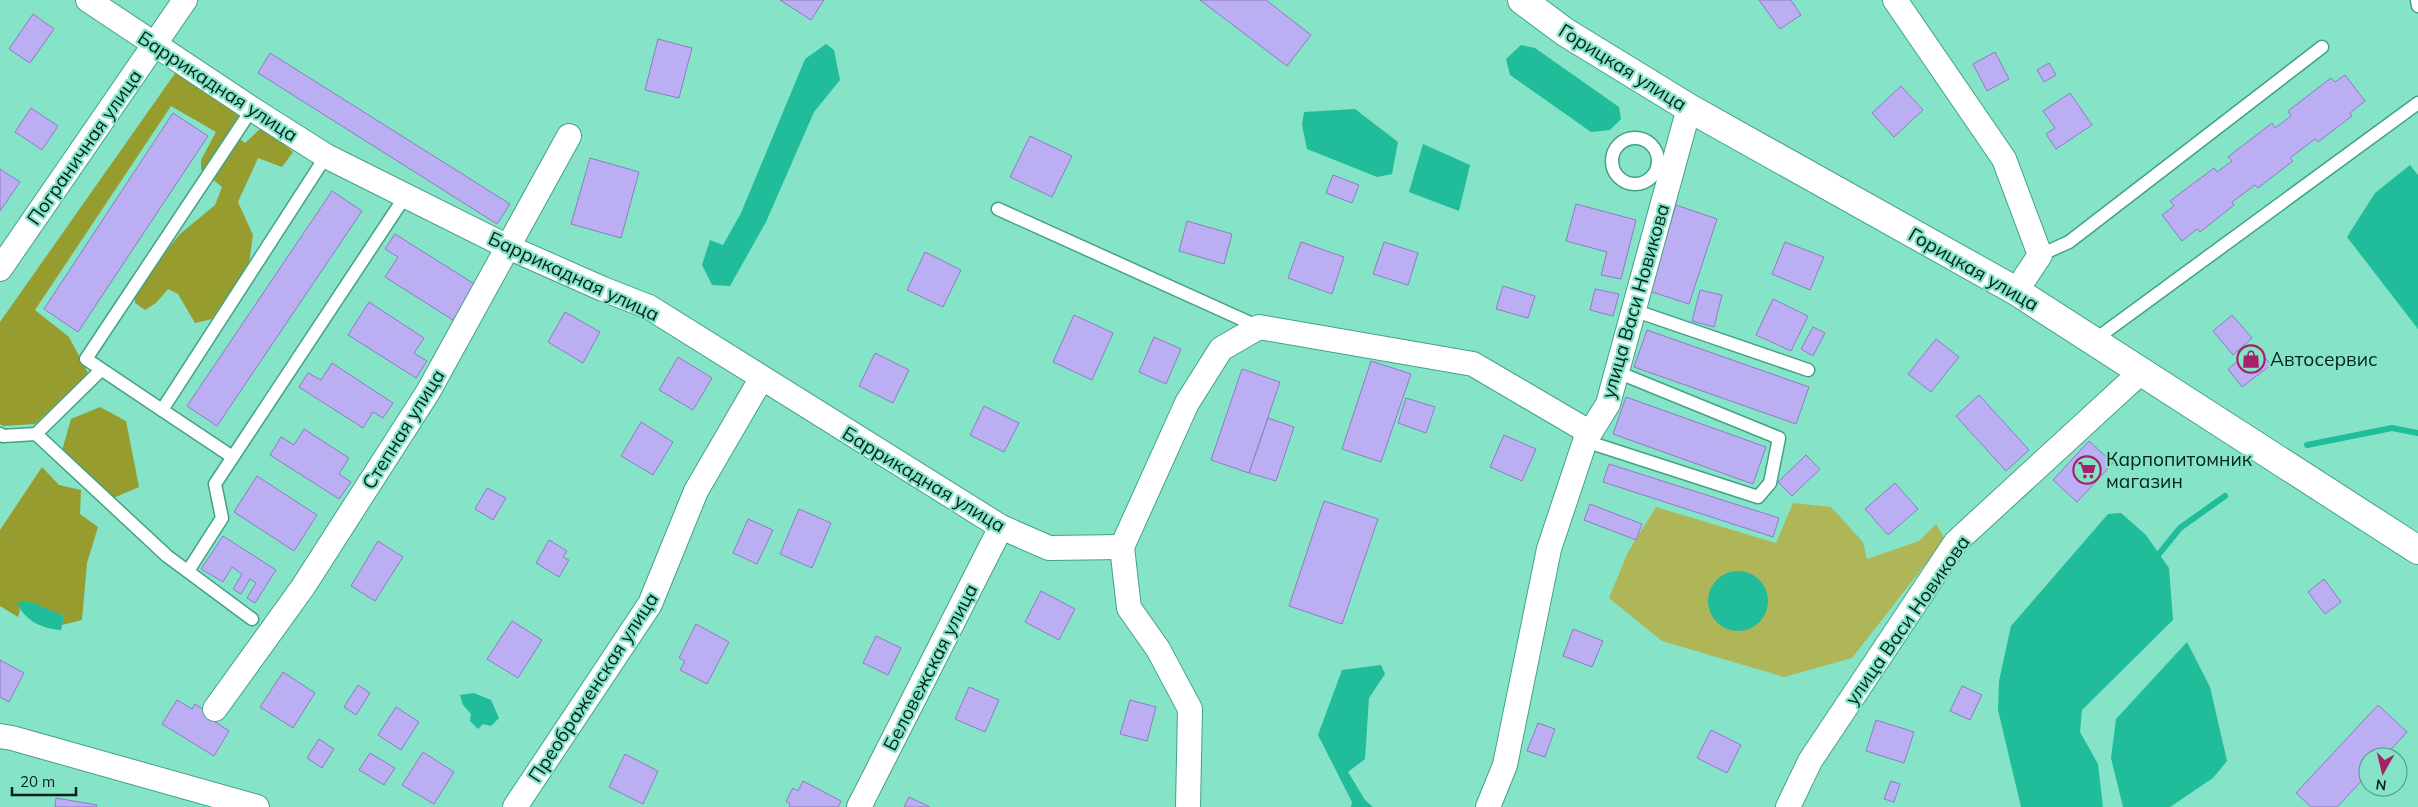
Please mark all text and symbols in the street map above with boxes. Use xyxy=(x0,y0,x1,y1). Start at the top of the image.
street label: Горицкая улица xyxy=(1555,18,1691,116)
street label: Баррикадная улица xyxy=(133,25,303,147)
street label: Пограничная улица xyxy=(21,65,147,229)
street label: улица Васи Новикова xyxy=(1596,201,1674,401)
street label: Горицкая улица xyxy=(1905,222,2043,316)
street label: Баррикадная улица xyxy=(485,226,663,326)
shop icon: Автосервис xyxy=(2236,344,2266,374)
place label: Автосервис xyxy=(2270,347,2378,371)
street label: Степная улица xyxy=(356,364,450,494)
street label: Баррикадная улица xyxy=(838,421,1010,537)
place label: Карпопитомник магазин xyxy=(2106,447,2253,493)
supermarket icon: Карпопитомник магазин xyxy=(2072,455,2102,485)
street label: улица Васи Новикова xyxy=(1839,531,1975,709)
street label: Беловежская улица xyxy=(877,579,983,755)
street label: Преображенская улица xyxy=(523,588,663,786)
north arrow xyxy=(2358,747,2408,797)
scale bar xyxy=(12,764,76,796)
text: 20 m xyxy=(20,772,55,791)
text: N xyxy=(2375,775,2388,795)

